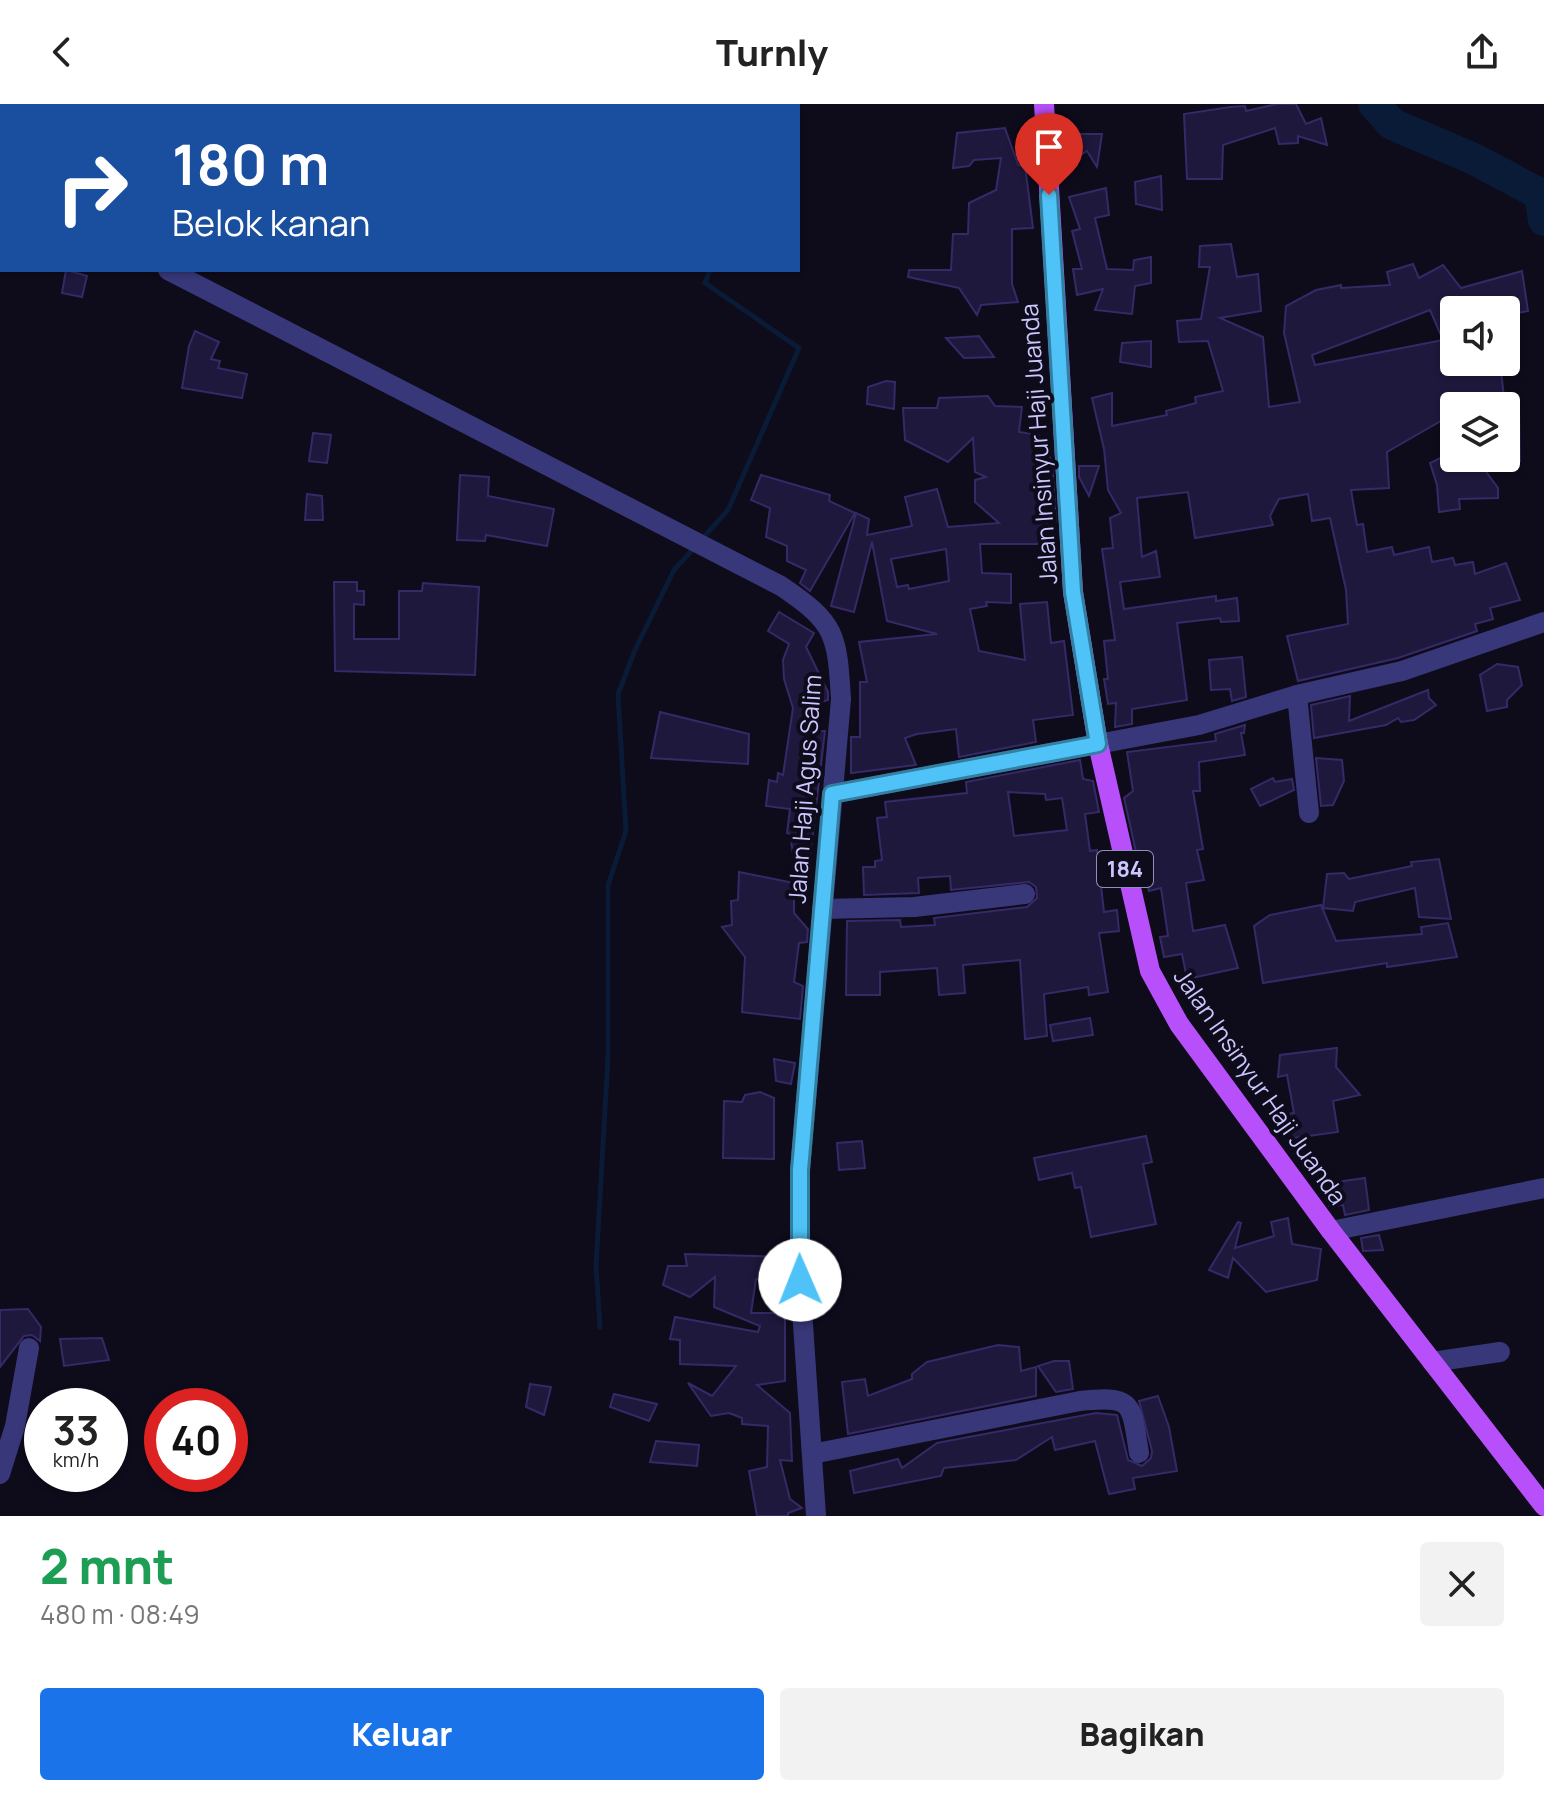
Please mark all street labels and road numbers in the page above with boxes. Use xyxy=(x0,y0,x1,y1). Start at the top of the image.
street label: Jalan Insinyur Haji Juanda xyxy=(1012,303,1064,585)
street label: Jalan Haji Agus Salim xyxy=(780,673,828,905)
road number: 184 xyxy=(1097,851,1153,887)
street label: Jalan Insinyur Haji Juanda xyxy=(1167,961,1355,1211)

